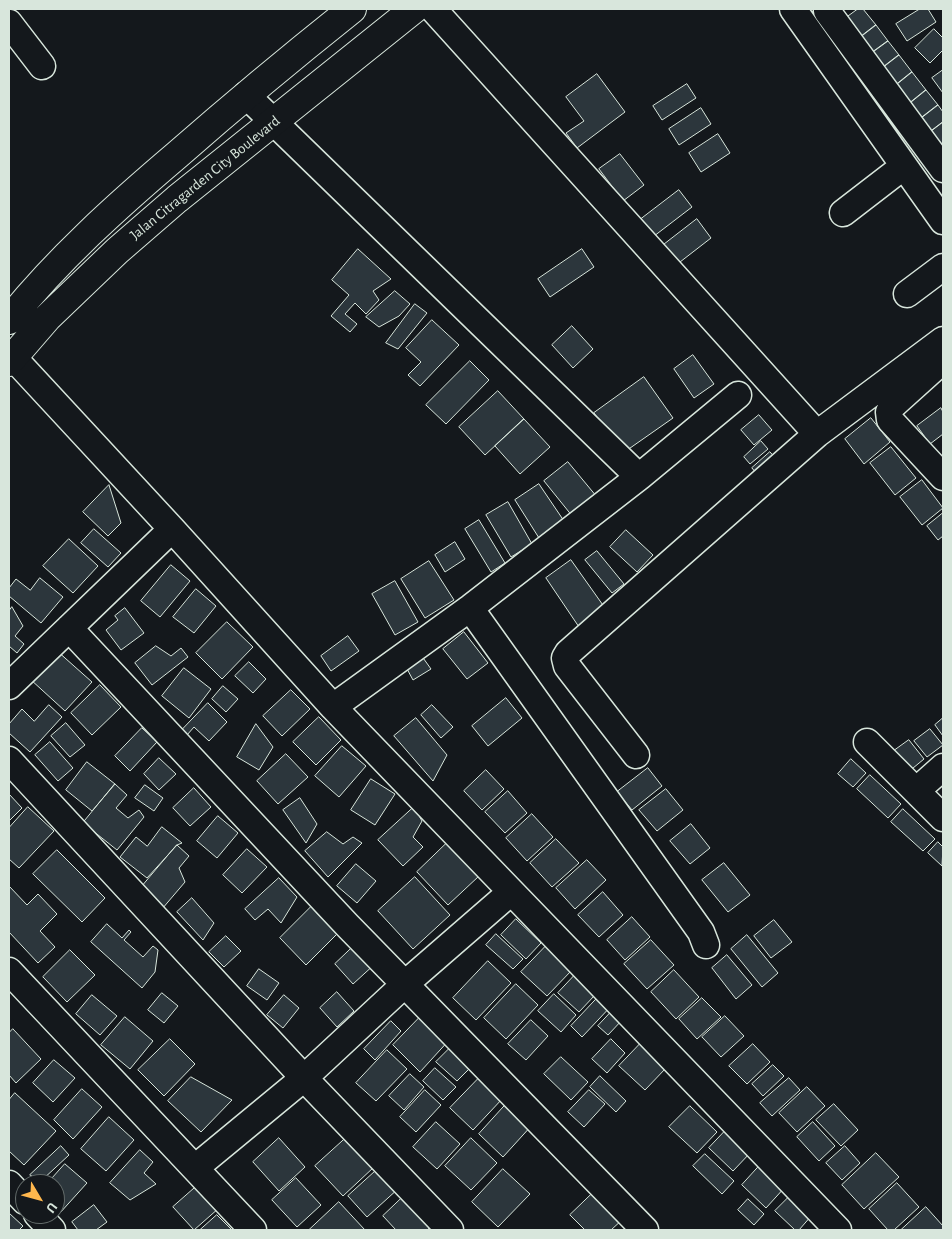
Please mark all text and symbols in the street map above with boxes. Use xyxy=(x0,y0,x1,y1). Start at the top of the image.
street label: Jalan Citragarden City Boulevard xyxy=(126,112,284,244)
north arrow xyxy=(15,1174,65,1224)
text: U xyxy=(43,1200,59,1215)

